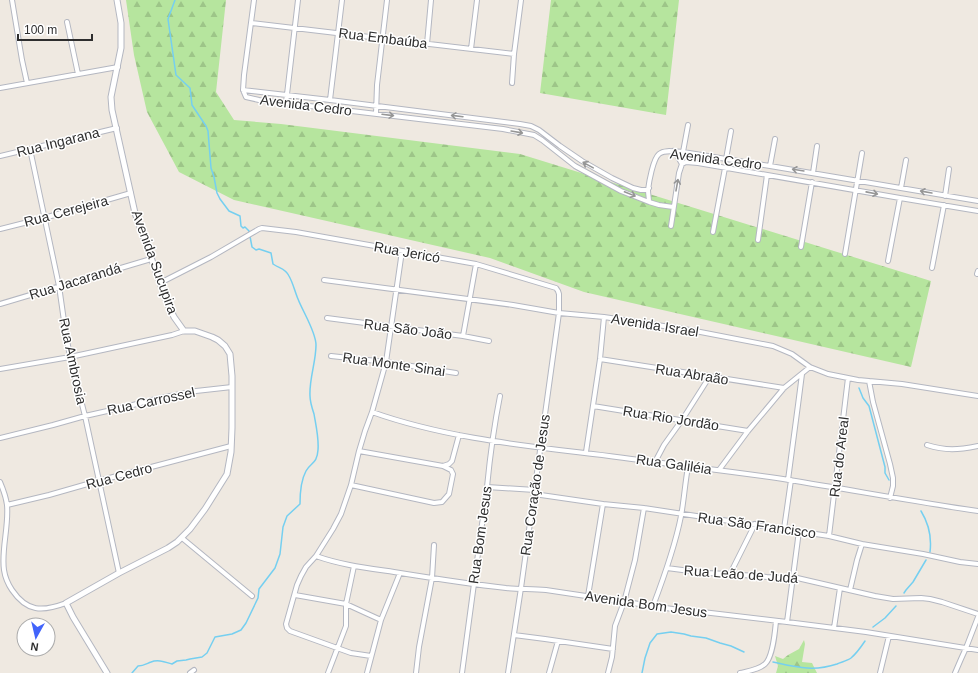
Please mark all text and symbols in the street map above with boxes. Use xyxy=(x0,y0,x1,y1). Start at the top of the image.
scale bar xyxy=(18,16,92,42)
text: 100 m xyxy=(24,23,57,37)
street label: Rua Embaúba xyxy=(338,25,429,51)
street label: Avenida Cedro xyxy=(259,91,353,119)
one-way arrow xyxy=(381,112,394,119)
one-way arrow xyxy=(451,112,464,120)
street label: Rua Ingarana xyxy=(15,124,101,160)
one-way arrow xyxy=(511,128,524,136)
street label: Avenida Cedro xyxy=(669,145,763,173)
one-way arrow xyxy=(582,160,594,168)
one-way arrow xyxy=(792,166,805,174)
one-way arrow xyxy=(673,179,681,192)
one-way arrow xyxy=(920,188,933,196)
one-way arrow xyxy=(865,189,878,197)
one-way arrow xyxy=(623,191,635,199)
street label: Rua Cerejeira xyxy=(22,192,110,230)
street label: Avenida Sucupira xyxy=(129,208,181,316)
street label: Rua Jericó xyxy=(373,238,442,266)
street label: Rua Jacarandá xyxy=(27,259,123,303)
street label: Avenida Israel xyxy=(610,310,700,340)
street label: Rua Ambrosia xyxy=(56,316,90,406)
street label: Rua São João xyxy=(363,316,453,342)
street label: Rua Monte Sinai xyxy=(342,349,446,379)
street label: Rua Abraão xyxy=(654,360,730,388)
street label: Rua Carrossel xyxy=(106,384,196,418)
street label: Rua Rio Jordão xyxy=(622,402,720,434)
street label: Rua Coração de Jesus xyxy=(517,413,553,557)
street label: Rua do Areal xyxy=(826,416,852,498)
street label: Rua Galiléia xyxy=(635,451,713,477)
street label: Rua Cedro xyxy=(84,459,154,492)
street label: Rua Bom Jesus xyxy=(465,485,495,585)
street label: Rua São Francisco xyxy=(697,509,817,541)
street label: Rua Leão de Judá xyxy=(683,562,799,586)
street label: Avenida Bom Jesus xyxy=(584,587,708,621)
north arrow xyxy=(16,617,56,657)
text: N xyxy=(30,640,39,653)

